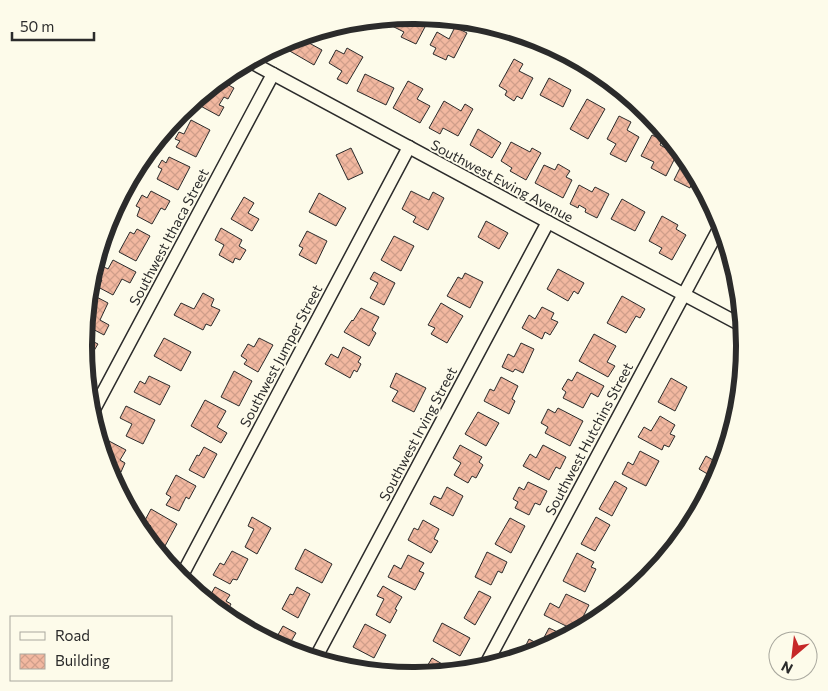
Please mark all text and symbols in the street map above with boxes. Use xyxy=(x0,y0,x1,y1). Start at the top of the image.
scale bar xyxy=(12,10,95,42)
text: 50 m xyxy=(20,17,54,35)
street label: Southwest Ewing Avenue xyxy=(428,136,576,225)
street label: Southwest Ithaca Street xyxy=(125,165,212,308)
street label: Southwest Jumper Street xyxy=(236,281,325,430)
street label: Southwest Hutchins Street xyxy=(541,359,636,518)
street label: Southwest Irving Street xyxy=(375,364,460,504)
legend xyxy=(10,616,172,681)
text: Road xyxy=(55,626,90,644)
north arrow xyxy=(768,631,818,681)
text: Building xyxy=(55,651,110,669)
text: N xyxy=(778,658,795,678)

